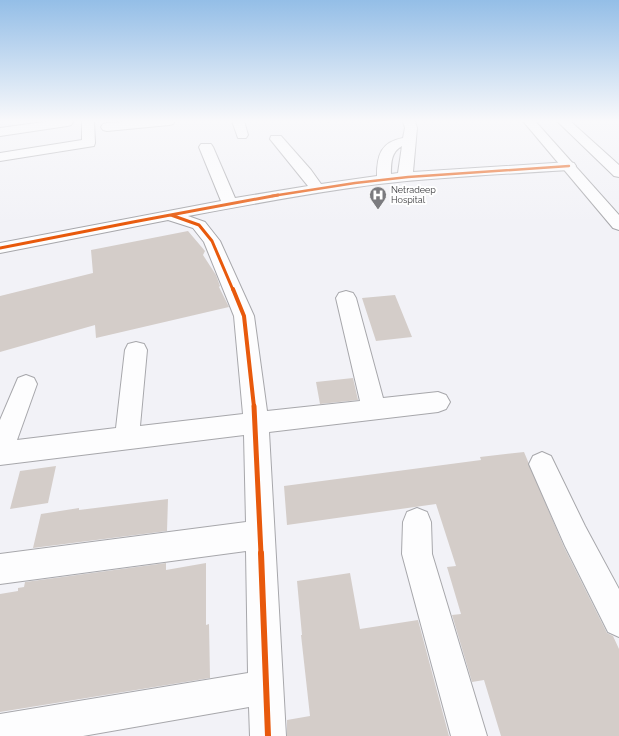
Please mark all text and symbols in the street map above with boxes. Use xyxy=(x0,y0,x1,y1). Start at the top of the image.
hospital icon: Netradeep Hospital xyxy=(368,185,388,210)
place label: Netradeep Hospital xyxy=(391,185,436,205)

